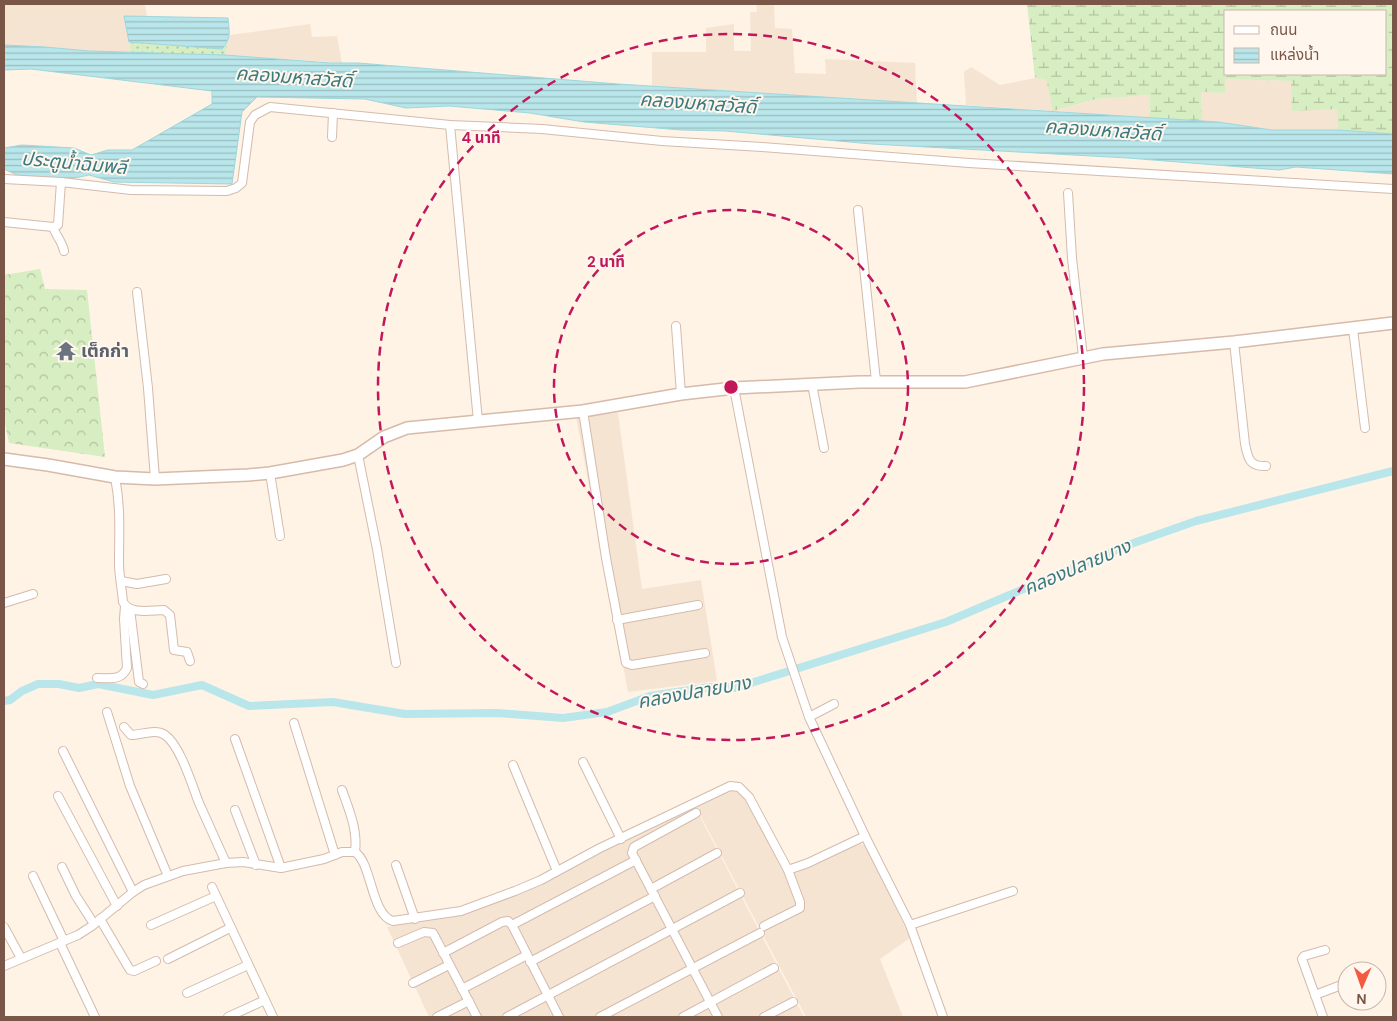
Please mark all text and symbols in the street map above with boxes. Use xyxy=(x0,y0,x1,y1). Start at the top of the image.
legend xyxy=(1224,10,1387,75)
text: ถนน xyxy=(1270,20,1297,40)
text: แหล่งน้ำ xyxy=(1270,44,1319,65)
water label: คลองมหาสวัสดิ์ xyxy=(235,60,358,94)
water label: คลองมหาสวัสดิ์ xyxy=(639,86,762,120)
water label: คลองมหาสวัสดิ์ xyxy=(1044,113,1167,147)
text: 4 นาที xyxy=(461,128,501,148)
water label: ประตูน้ำฉิมพลี xyxy=(20,145,131,180)
text: 2 นาที xyxy=(587,252,625,272)
place label: เต็กก่า xyxy=(81,339,129,363)
temple icon: เต็กก่า xyxy=(55,340,77,362)
centre of rings xyxy=(722,378,740,396)
water label: คลองปลายบาง xyxy=(1019,533,1135,601)
water label: คลองปลายบาง xyxy=(636,670,753,714)
north arrow xyxy=(1337,961,1387,1011)
text: N xyxy=(1356,990,1367,1008)

